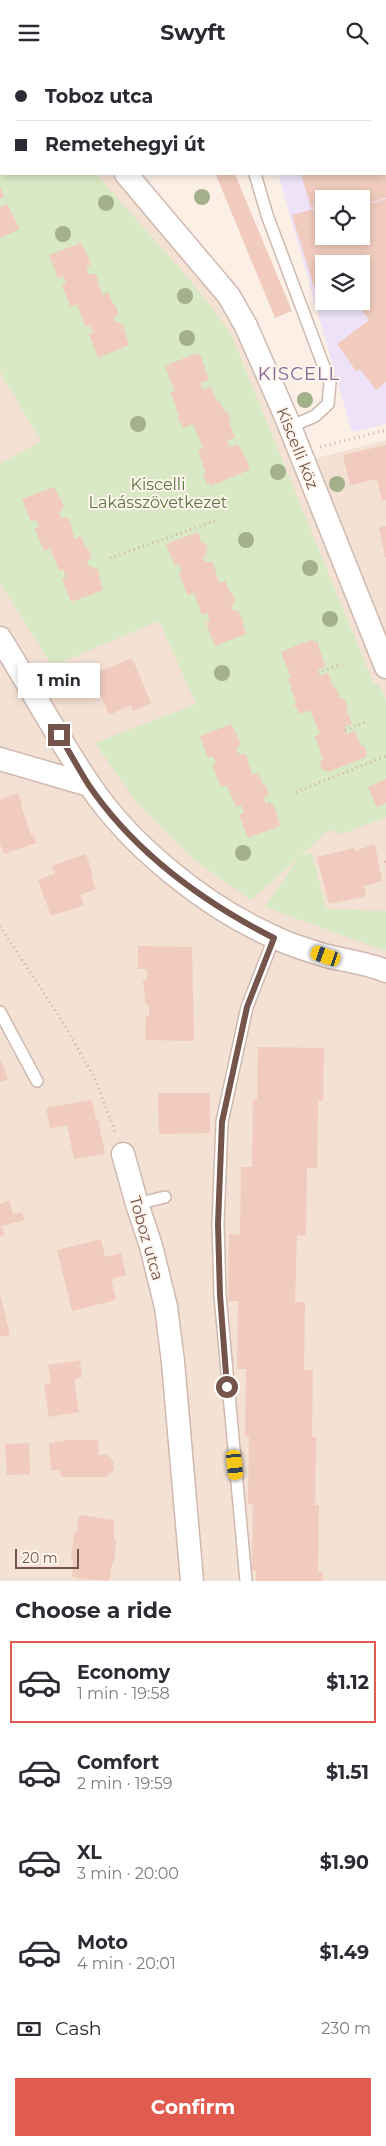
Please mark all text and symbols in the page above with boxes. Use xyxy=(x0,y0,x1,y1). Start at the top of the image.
icon: menu xyxy=(15,19,43,47)
text: Swyft xyxy=(160,19,226,46)
icon: search xyxy=(343,19,371,47)
text: Toboz utca xyxy=(45,85,153,108)
text: Remetehegyi út xyxy=(45,133,205,156)
map controls xyxy=(315,190,370,310)
button: locate xyxy=(315,190,370,245)
button: layers xyxy=(315,255,370,310)
district label: KISCELL xyxy=(258,363,340,385)
street label: Kiscelli köz xyxy=(273,405,323,492)
park label: Kiscelli Lakásszövetkezet xyxy=(89,475,228,512)
callout: 1 min xyxy=(18,663,100,697)
text: 1 min xyxy=(37,671,81,690)
route end xyxy=(48,724,70,746)
car xyxy=(309,944,342,968)
street label: Toboz utca xyxy=(125,1194,168,1282)
route start xyxy=(216,1376,238,1398)
car xyxy=(225,1449,244,1481)
scale bar xyxy=(15,1546,79,1569)
text: 20 m xyxy=(22,1549,58,1567)
text: Choose a ride xyxy=(15,1597,172,1624)
icon: car xyxy=(17,1660,62,1705)
text: Economy xyxy=(77,1661,170,1684)
text: $1.12 xyxy=(326,1671,369,1694)
text: 1 min · 19:58 xyxy=(77,1684,170,1703)
icon: car xyxy=(17,1750,62,1795)
text: Comfort xyxy=(77,1751,159,1774)
text: $1.51 xyxy=(326,1761,369,1784)
text: 2 min · 19:59 xyxy=(77,1774,173,1793)
icon: car xyxy=(17,1840,62,1885)
text: XL xyxy=(77,1841,102,1864)
text: $1.90 xyxy=(320,1851,369,1874)
text: 3 min · 20:00 xyxy=(77,1864,179,1883)
icon: car xyxy=(17,1930,62,1975)
text: Moto xyxy=(77,1931,128,1954)
text: $1.49 xyxy=(320,1941,369,1964)
text: 4 min · 20:01 xyxy=(77,1954,176,1973)
icon: cash xyxy=(15,2015,43,2043)
text: Cash xyxy=(55,2017,102,2040)
text: 230 m xyxy=(321,2019,371,2038)
button: Confirm xyxy=(15,2078,371,2136)

